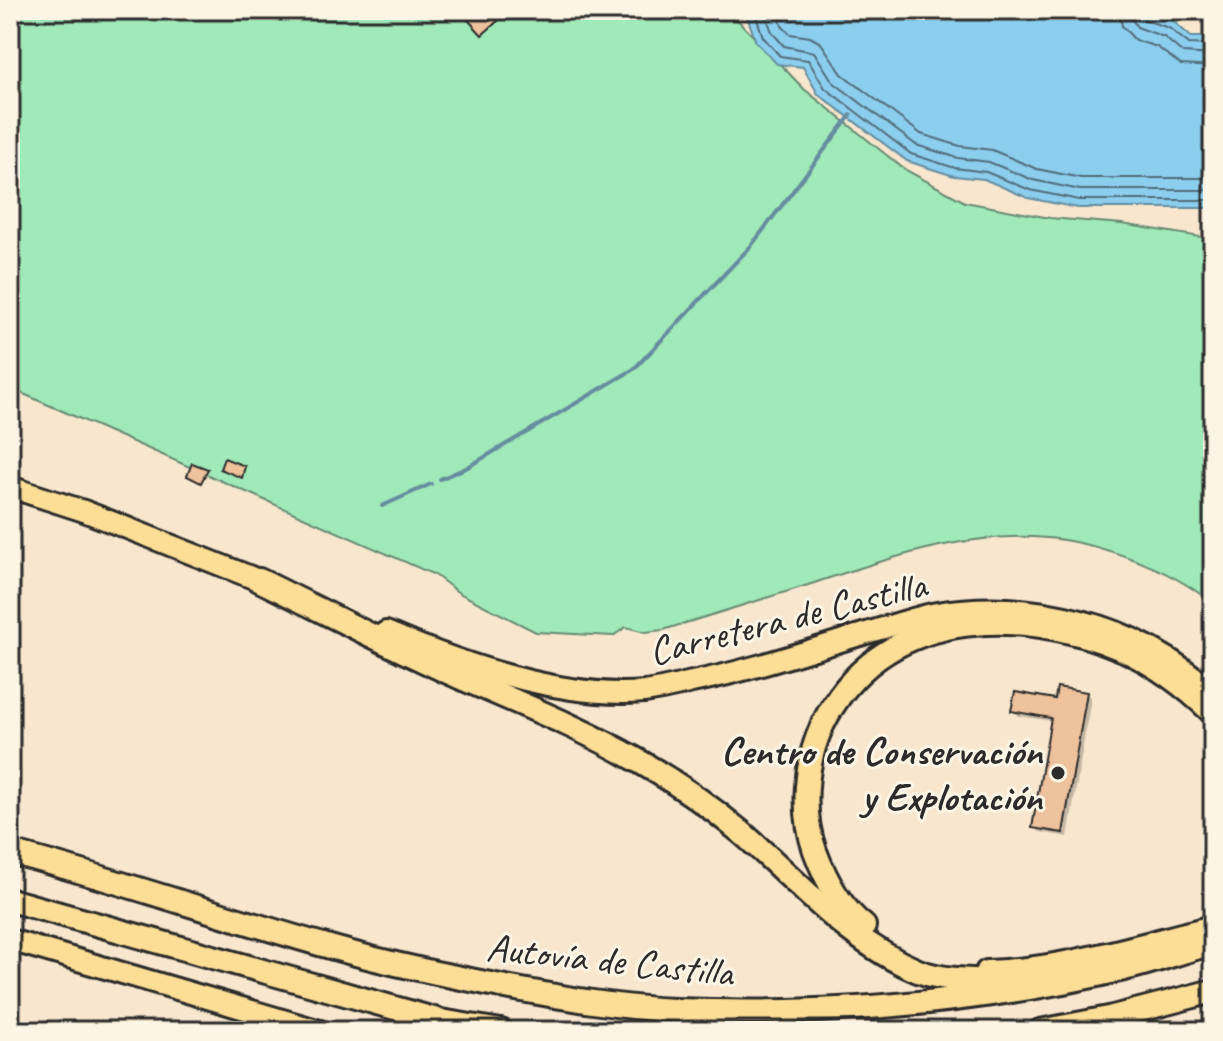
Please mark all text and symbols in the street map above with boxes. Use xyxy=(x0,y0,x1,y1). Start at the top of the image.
street label: Carretera de Castilla xyxy=(644,559,934,677)
place label: Centro de Conservación y Explotación xyxy=(721,726,1044,822)
marker: Centro de Conservación y Explotación xyxy=(1049,764,1067,782)
street label: Autovía de Castilla xyxy=(484,922,738,998)

